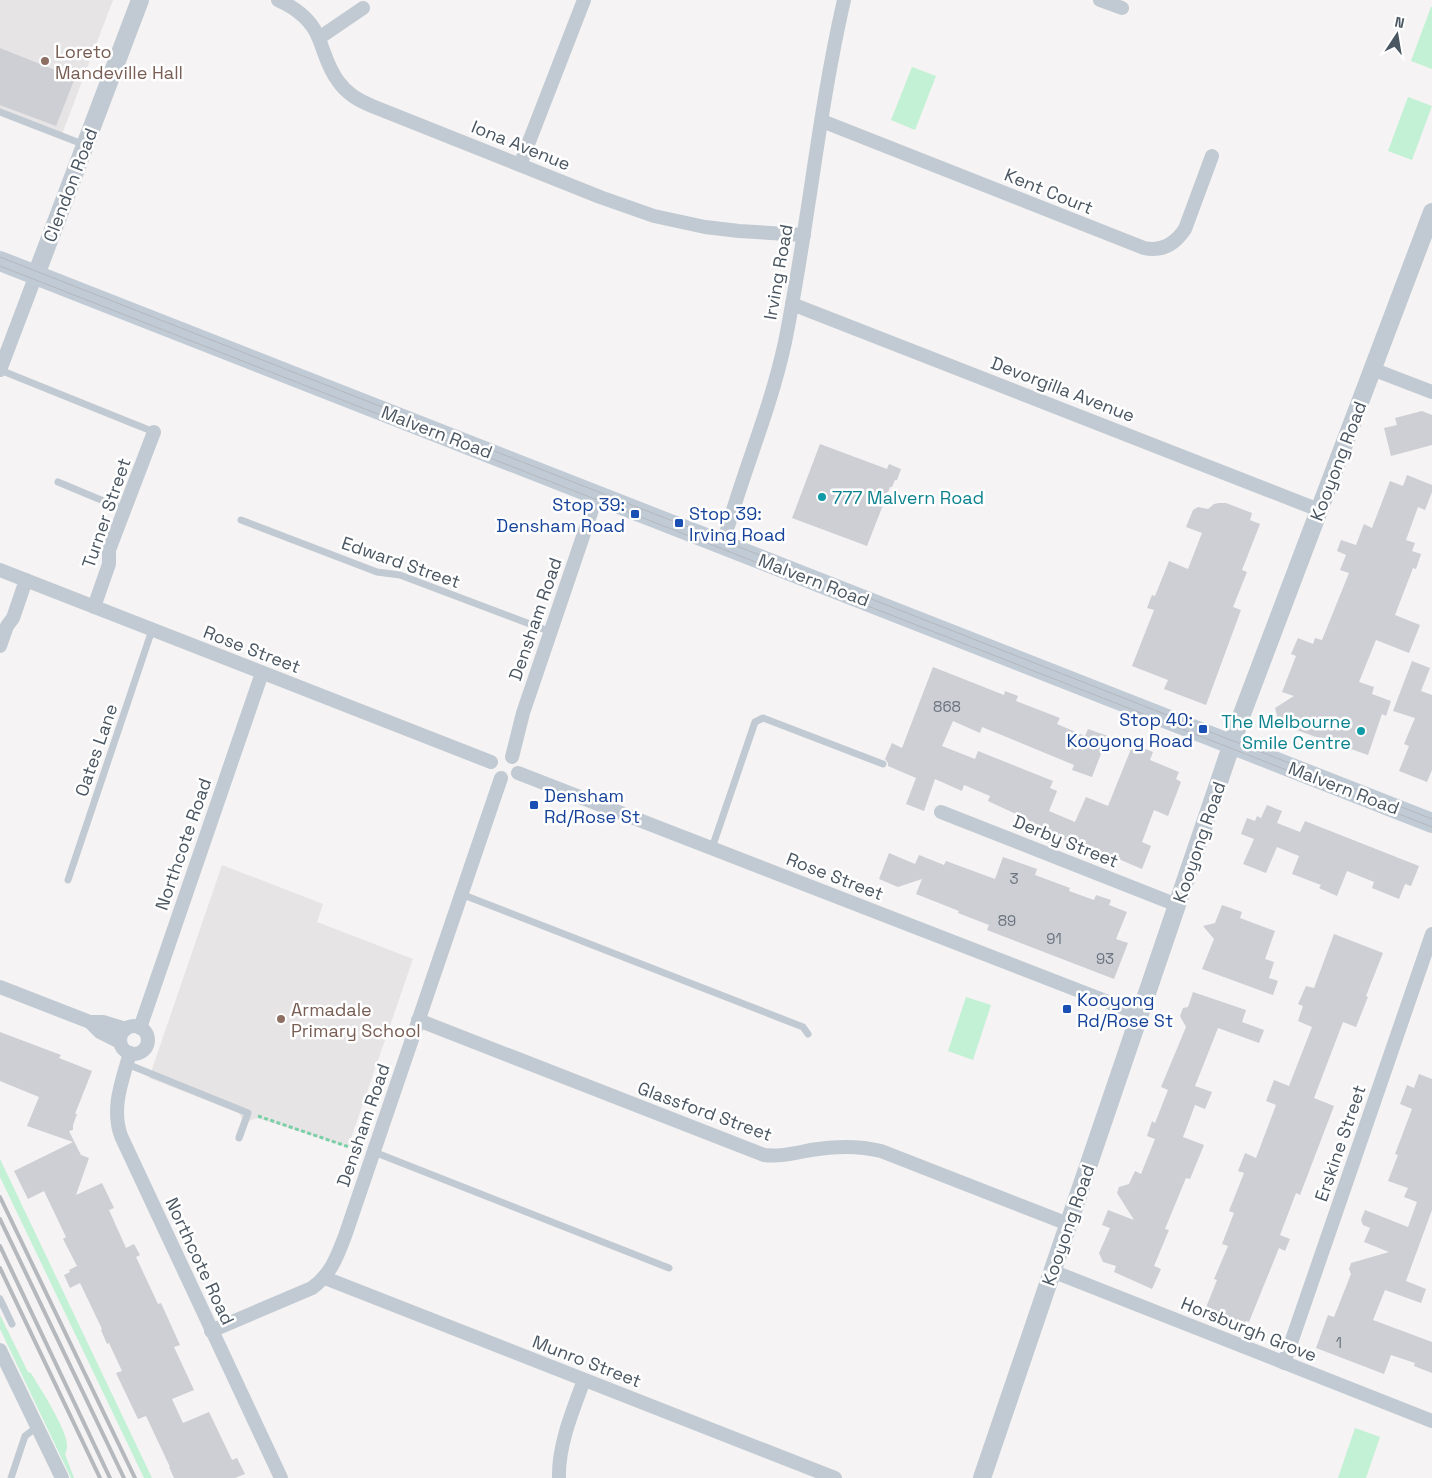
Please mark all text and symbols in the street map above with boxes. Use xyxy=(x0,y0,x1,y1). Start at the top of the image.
north arrow xyxy=(1372,10,1422,60)
text: N xyxy=(1393,13,1406,32)
place label: Loreto Mandeville Hall xyxy=(55,40,183,84)
marker: Loreto Mandeville Hall xyxy=(39,55,51,67)
street label: Iona Avenue xyxy=(468,115,574,175)
street label: Clendon Road xyxy=(38,125,102,245)
street label: Kent Court xyxy=(1001,163,1097,219)
street label: Irving Road xyxy=(758,222,798,322)
street label: Devorgilla Avenue xyxy=(988,351,1138,427)
street label: Kooyong Road xyxy=(1305,398,1371,524)
street label: Malvern Road xyxy=(378,400,496,464)
street label: Turner Street xyxy=(76,455,136,571)
place label: 777 Malvern Road xyxy=(832,486,984,509)
marker: 777 Malvern Road xyxy=(816,491,828,503)
place label: Stop 39: Densham Road xyxy=(496,493,625,537)
place label: Stop 39: Irving Road xyxy=(689,502,786,546)
marker: Stop 39: Densham Road xyxy=(629,508,641,520)
marker: Stop 39: Irving Road xyxy=(673,517,685,529)
street label: Edward Street xyxy=(339,531,463,593)
street label: Malvern Road xyxy=(755,548,873,612)
street label: Densham Road xyxy=(503,554,567,684)
street label: Rose Street xyxy=(200,620,304,678)
house number: 868 xyxy=(933,697,961,716)
street label: Oates Lane xyxy=(69,701,123,799)
place label: Stop 40: Kooyong Road xyxy=(1067,708,1193,752)
place label: The Melbourne Smile Centre xyxy=(1221,710,1351,754)
marker: Stop 40: Kooyong Road xyxy=(1197,723,1209,735)
marker: The Melbourne Smile Centre xyxy=(1355,725,1367,737)
street label: Malvern Road xyxy=(1285,756,1403,820)
street label: Northcote Road xyxy=(150,775,216,913)
street label: Kooyong Road xyxy=(1168,778,1230,906)
place label: Densham Rd/Rose St xyxy=(544,784,640,828)
marker: Densham Rd/Rose St xyxy=(528,799,540,811)
street label: Derby Street xyxy=(1010,809,1122,873)
street label: Rose Street xyxy=(783,847,887,905)
house number: 3 xyxy=(1009,869,1019,888)
house number: 89 xyxy=(998,911,1016,930)
house number: 91 xyxy=(1046,929,1062,948)
house number: 93 xyxy=(1096,949,1114,968)
place label: Kooyong Rd/Rose St xyxy=(1077,988,1173,1032)
place label: Armadale Primary School xyxy=(291,998,421,1042)
marker: Kooyong Rd/Rose St xyxy=(1061,1003,1073,1015)
marker: Armadale Primary School xyxy=(275,1013,287,1025)
street label: Densham Road xyxy=(331,1060,395,1190)
street label: Glassford Street xyxy=(635,1076,775,1146)
street label: Erskine Street xyxy=(1309,1082,1371,1204)
street label: Kooyong Road xyxy=(1037,1161,1099,1289)
street label: Northcote Road xyxy=(160,1194,240,1328)
street label: Horsburgh Grove xyxy=(1178,1291,1320,1367)
street label: Munro Street xyxy=(529,1330,645,1392)
house number: 1 xyxy=(1336,1333,1342,1352)

